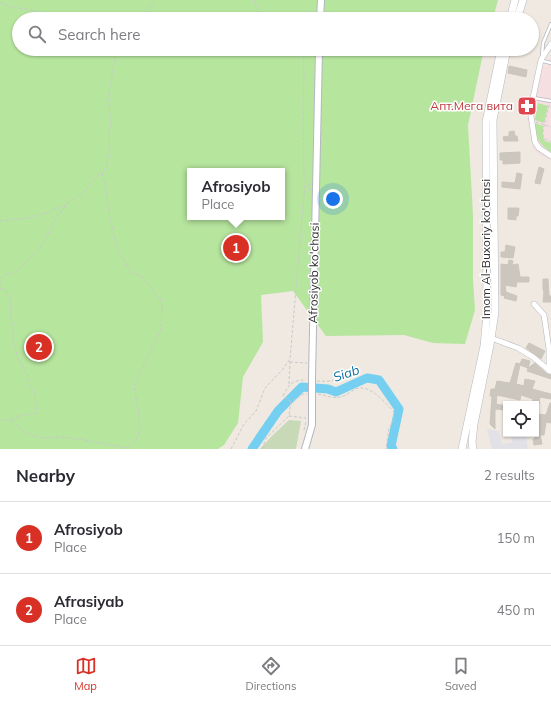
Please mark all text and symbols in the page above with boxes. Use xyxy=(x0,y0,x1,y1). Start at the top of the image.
search box xyxy=(12,12,539,56)
icon: search xyxy=(26,23,48,45)
text: Search here xyxy=(58,25,140,44)
pharmacy icon: Апт.Мега вита xyxy=(516,95,538,117)
place label: Апт.Мега вита xyxy=(430,98,513,113)
popup xyxy=(187,168,285,220)
text: Afrosiyob xyxy=(202,177,270,196)
street label: Imom Al-Buxoriy ko'chasi xyxy=(478,179,493,319)
your location xyxy=(323,189,343,209)
text: Place xyxy=(202,196,234,212)
street label: Afrosiyob ko'chasi xyxy=(305,222,322,323)
pin: 1 xyxy=(223,233,249,263)
pin: 2 xyxy=(26,332,52,362)
water label: Siab xyxy=(331,361,361,385)
map controls xyxy=(503,401,539,437)
button: locate xyxy=(503,401,539,437)
text: Nearby xyxy=(16,465,75,486)
text: 2 results xyxy=(484,467,535,483)
text: Afrosiyob xyxy=(54,520,123,539)
text: 1 xyxy=(25,530,33,546)
text: 150 m xyxy=(497,530,535,546)
text: Place xyxy=(54,539,87,555)
text: Afrasiyab xyxy=(54,592,124,611)
text: 2 xyxy=(25,602,33,618)
text: 450 m xyxy=(497,602,535,618)
text: Place xyxy=(54,611,87,627)
tab: Map xyxy=(74,655,97,693)
tab: Directions xyxy=(246,655,296,693)
tab: Saved xyxy=(445,655,477,693)

